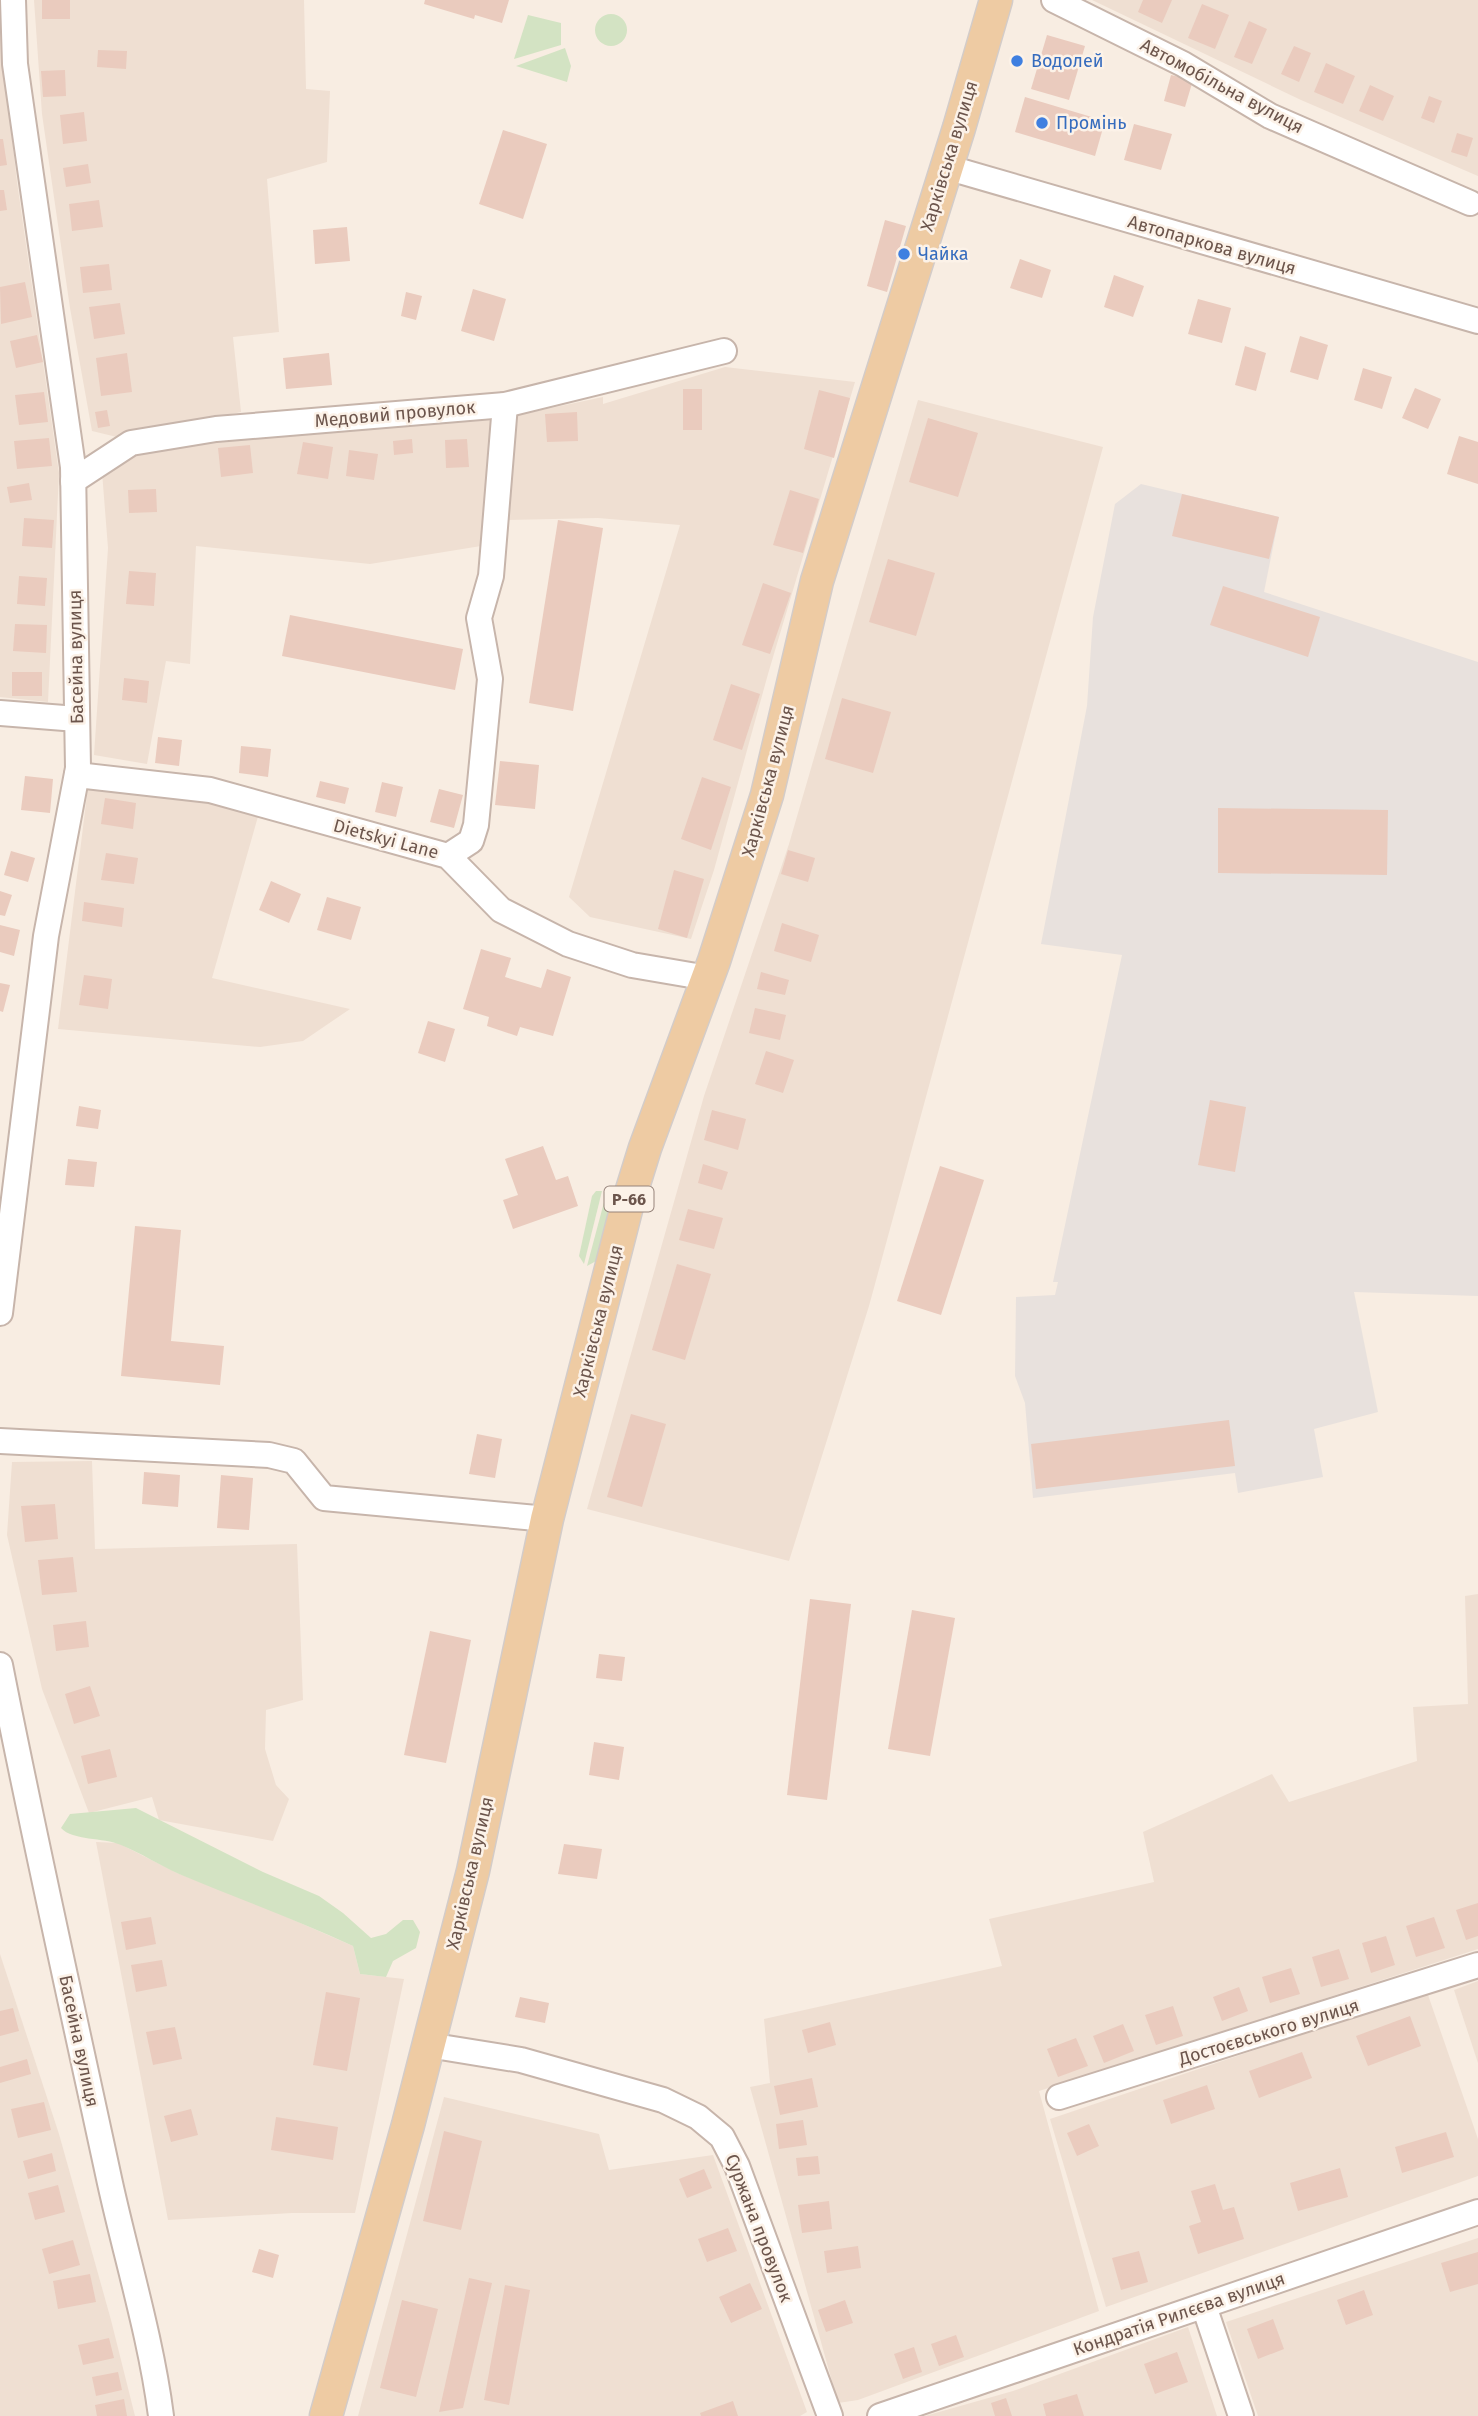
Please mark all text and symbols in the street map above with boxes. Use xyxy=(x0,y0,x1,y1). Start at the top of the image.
street label: Автомобільна вулиця xyxy=(1137,34,1307,138)
place label: Водолей xyxy=(1031,50,1104,72)
marker: Водолей xyxy=(1009,53,1025,69)
street label: Харківська вулиця xyxy=(916,78,982,234)
place label: Промінь xyxy=(1056,112,1126,134)
marker: Промінь xyxy=(1034,115,1050,131)
street label: Автопаркова вулиця xyxy=(1125,210,1299,280)
place label: Чайка xyxy=(918,243,968,265)
marker: Чайка xyxy=(896,246,912,262)
street label: Медовий провулок xyxy=(314,396,477,432)
street label: Басейна вулиця xyxy=(64,590,88,724)
street label: Харківська вулиця xyxy=(737,703,799,859)
street label: Dietskyi Lane xyxy=(331,814,441,864)
road number: Р-66 xyxy=(604,1186,654,1212)
street label: Харківська вулиця xyxy=(568,1243,628,1399)
street label: Харківська вулиця xyxy=(442,1794,498,1952)
street label: Басейна вулиця xyxy=(54,1973,104,2109)
street label: Достоєвського вулиця xyxy=(1175,1994,1362,2070)
street label: Суржана провулок xyxy=(721,2151,798,2306)
street label: Кондратія Рилєєва вулиця xyxy=(1070,2267,1288,2361)

